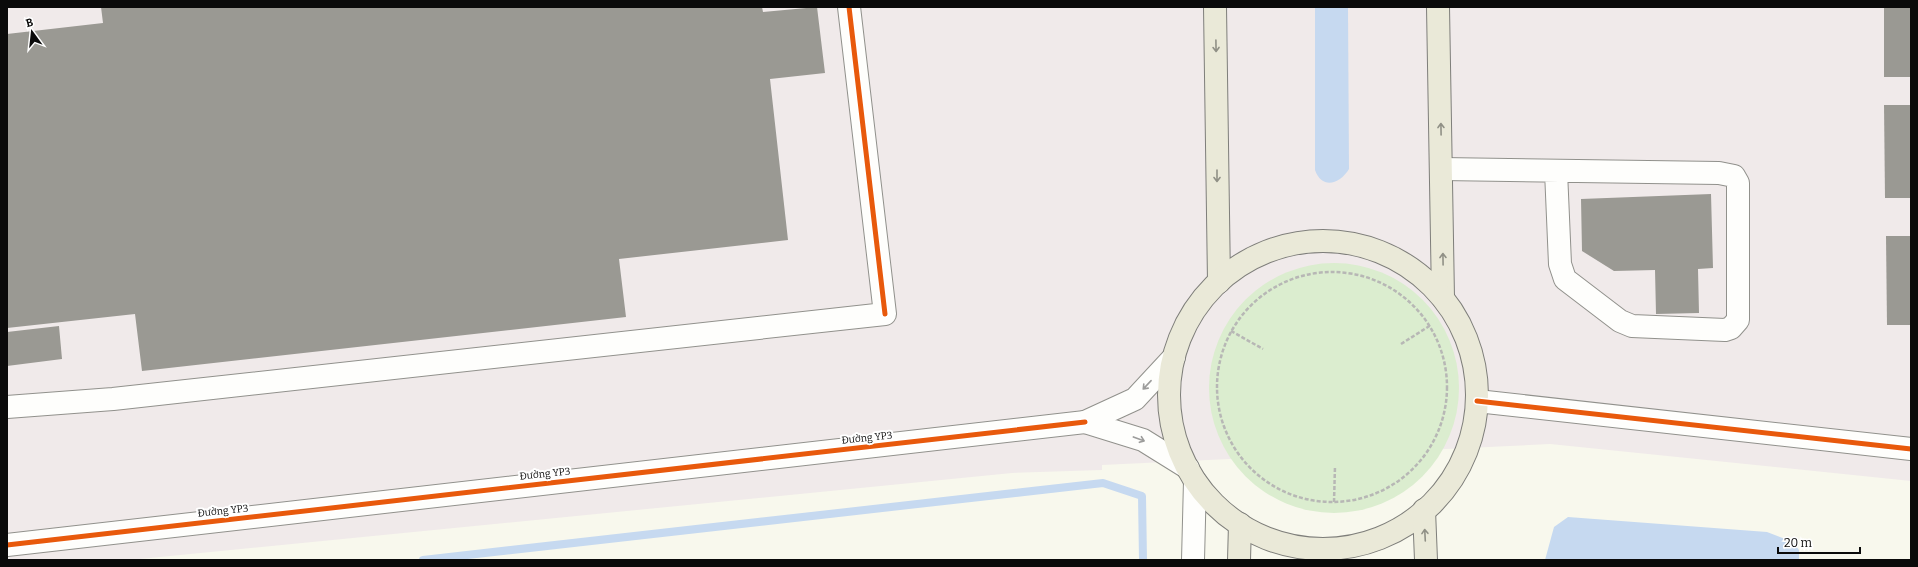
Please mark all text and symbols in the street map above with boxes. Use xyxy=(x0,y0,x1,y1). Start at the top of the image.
north arrow xyxy=(12,12,52,52)
text: B xyxy=(24,16,35,30)
one-way arrow xyxy=(1212,39,1219,52)
one-way arrow xyxy=(1437,123,1445,136)
one-way arrow xyxy=(1213,169,1221,182)
one-way arrow xyxy=(1439,253,1447,266)
one-way arrow xyxy=(1143,380,1152,390)
street label: Đường YP3 xyxy=(841,429,893,447)
one-way arrow xyxy=(1132,436,1145,443)
street label: Đường YP3 xyxy=(519,465,571,483)
street label: Đường YP3 xyxy=(197,502,249,520)
one-way arrow xyxy=(1421,529,1429,542)
scale bar xyxy=(1778,529,1860,555)
text: 20 m xyxy=(1784,536,1813,550)

